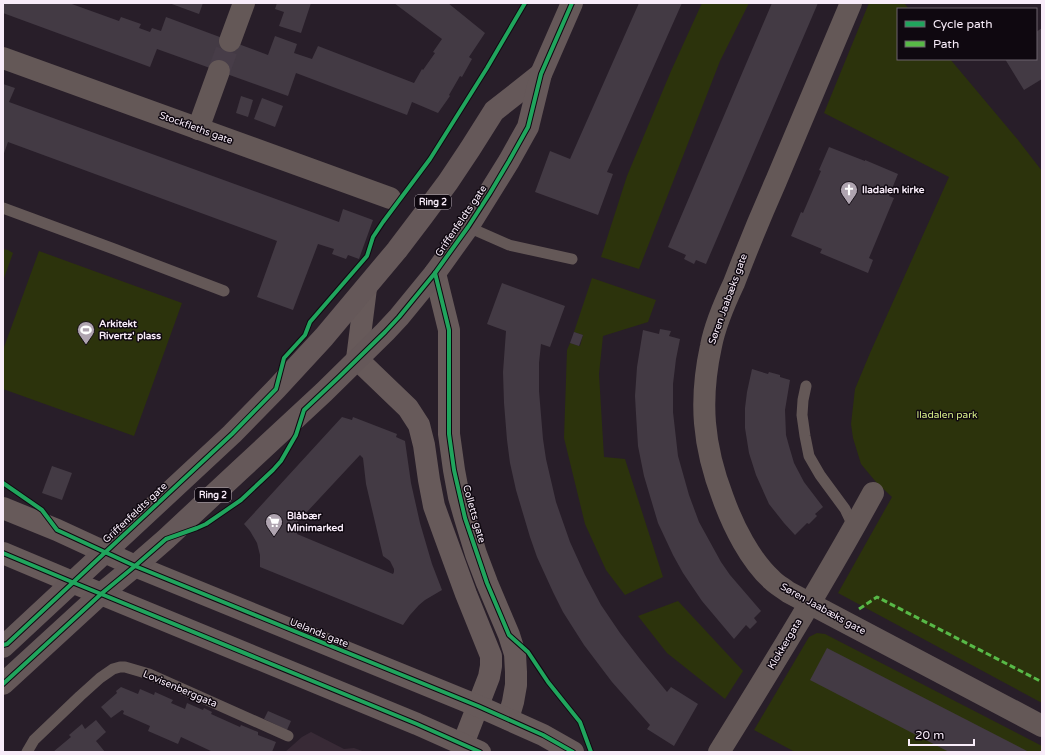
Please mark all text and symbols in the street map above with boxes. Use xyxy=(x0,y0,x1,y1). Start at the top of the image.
legend xyxy=(897,8,1037,60)
text: Cycle path xyxy=(933,17,992,31)
text: Path xyxy=(933,37,959,51)
street label: Stockfleths gate xyxy=(158,109,235,147)
church icon: Iladalen kirke xyxy=(839,180,859,205)
street label: Griffenfeldts gate xyxy=(433,183,489,259)
place label: Iladalen kirke xyxy=(862,184,925,196)
road number: Ring 2 xyxy=(415,195,451,209)
street label: Søren Jaabæks gate xyxy=(706,252,750,346)
place label: Arkitekt Rivertz' plass xyxy=(99,318,161,342)
sports icon: Arkitekt Rivertz' plass xyxy=(76,320,96,345)
park label: Iladalen park xyxy=(917,409,978,421)
street label: Griffenfeldts gate xyxy=(100,480,170,546)
street label: Colletts gate xyxy=(460,484,488,545)
road number: Ring 2 xyxy=(195,488,231,502)
place label: Blåbær Minimarked xyxy=(287,510,344,534)
supermarket icon: Blåbær Minimarked xyxy=(264,512,284,537)
street label: Søren Jaabæks gate xyxy=(778,581,868,638)
street label: Uelands gate xyxy=(288,616,350,650)
street label: Klokkergata xyxy=(765,617,805,671)
street label: Lovisenberggata xyxy=(141,668,219,710)
scale bar xyxy=(909,721,974,747)
text: 20 m xyxy=(915,728,944,742)

